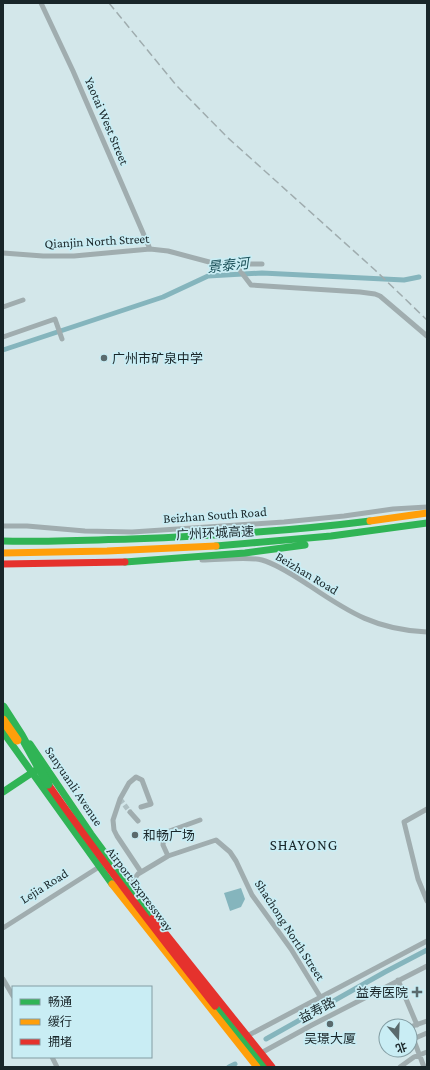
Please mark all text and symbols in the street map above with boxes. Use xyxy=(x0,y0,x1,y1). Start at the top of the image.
street label: Yaotai West Street xyxy=(82,75,133,168)
street label: Qianjin North Street xyxy=(44,231,150,252)
water label: 景泰河 xyxy=(206,255,253,275)
place label: 广州市矿泉中学 xyxy=(112,351,203,366)
marker: 广州市矿泉中学 xyxy=(99,353,109,363)
street label: Beizhan South Road xyxy=(163,504,267,526)
street label: 广州环城高速 xyxy=(176,523,254,543)
street label: Beizhan Road xyxy=(273,548,341,598)
street label: Sanyuanli Avenue xyxy=(42,743,106,829)
place label: 和畅广场 xyxy=(143,828,195,843)
marker: 和畅广场 xyxy=(130,830,140,840)
district label: SHAYONG xyxy=(270,837,338,853)
street label: Airport Expressway xyxy=(103,844,177,935)
street label: Lejia Road xyxy=(17,865,71,907)
street label: Shachong North Street xyxy=(252,877,329,984)
place label: 益寿医院 xyxy=(356,985,408,1000)
legend xyxy=(12,986,152,1058)
marker: 益寿医院 xyxy=(411,986,423,998)
street label: 益寿路 xyxy=(296,994,338,1026)
text: 畅通 xyxy=(48,995,72,1009)
text: 缓行 xyxy=(48,1015,72,1029)
north arrow xyxy=(378,1018,418,1058)
marker: 吴璟大厦 xyxy=(325,1019,335,1029)
place label: 吴璟大厦 xyxy=(304,1031,356,1046)
text: 拥堵 xyxy=(48,1035,72,1049)
text: 北 xyxy=(394,1040,408,1055)

